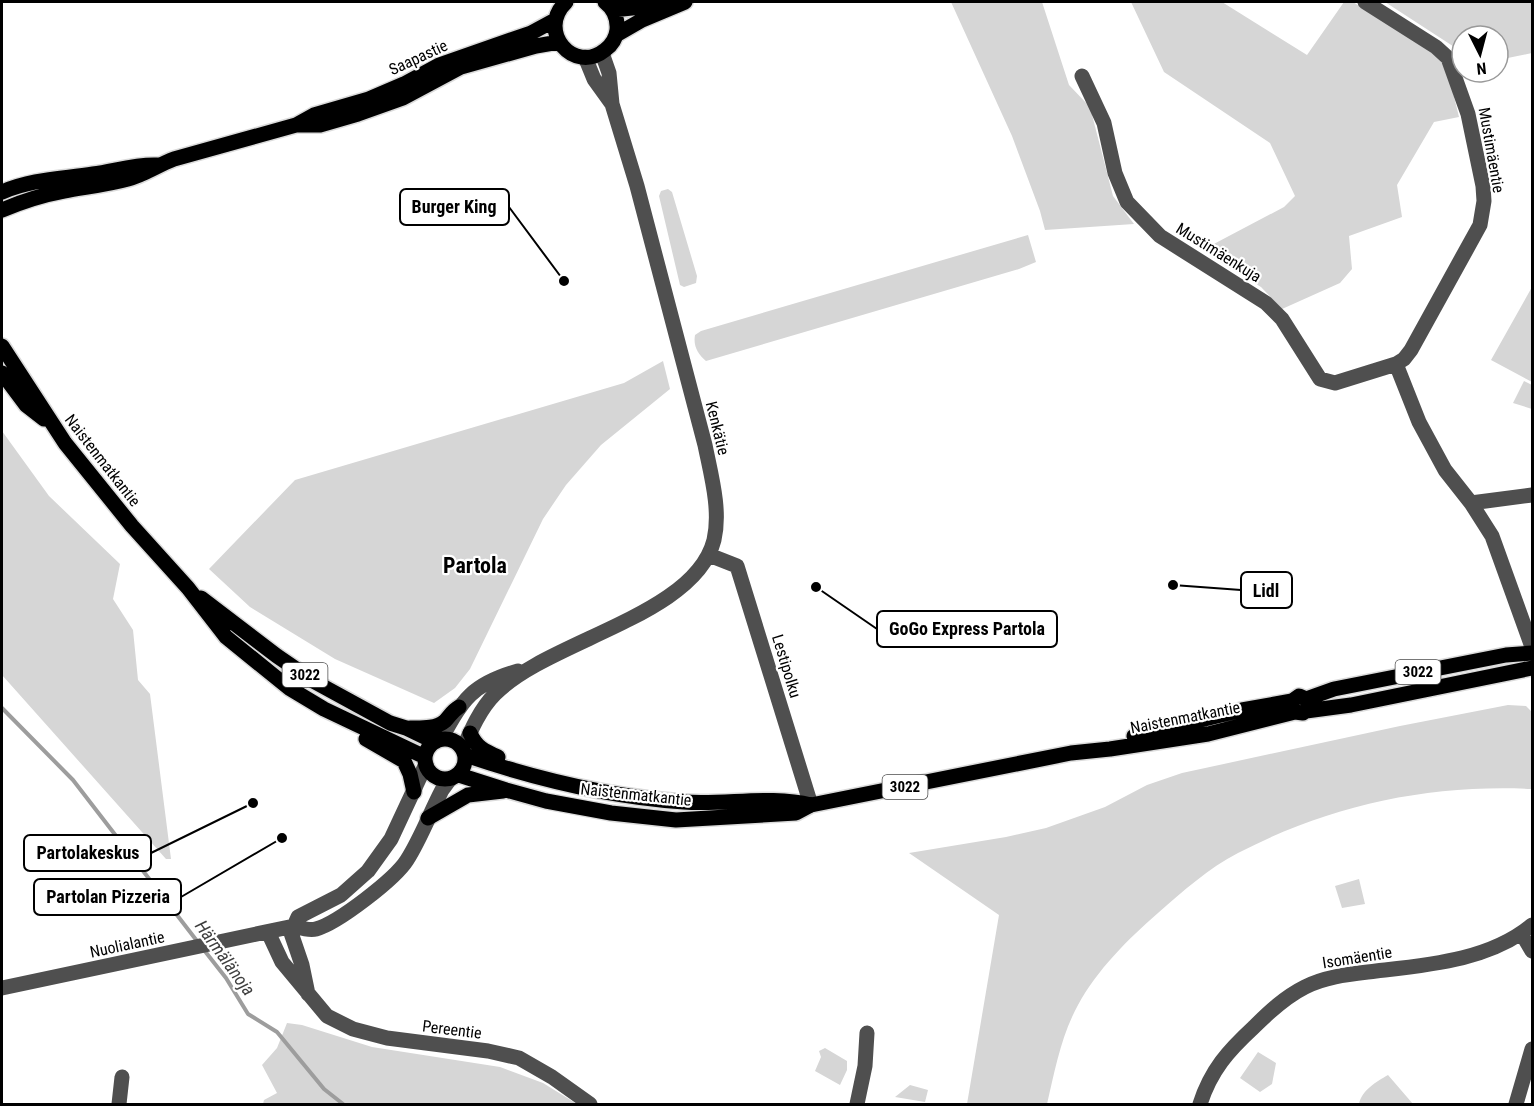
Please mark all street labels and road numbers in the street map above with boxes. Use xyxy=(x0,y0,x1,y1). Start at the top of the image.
street label: Saapastie xyxy=(386,36,450,79)
street label: Mustimäentie xyxy=(1475,106,1508,194)
street label: Mustimäenkuja xyxy=(1173,219,1265,286)
street label: Kenkätie xyxy=(702,399,733,457)
street label: Naistenmatkantie xyxy=(61,411,144,510)
street label: Lestipolku xyxy=(768,632,805,700)
road number: 3022 xyxy=(1396,660,1440,684)
road number: 3022 xyxy=(282,663,328,687)
street label: Naistenmatkantie xyxy=(1129,698,1242,737)
road number: 3022 xyxy=(882,775,928,799)
street label: Naistenmatkantie xyxy=(580,779,692,810)
street label: Nuolialantie xyxy=(88,927,166,962)
street label: Isomäentie xyxy=(1321,943,1393,972)
street label: Pereentie xyxy=(421,1016,483,1043)

